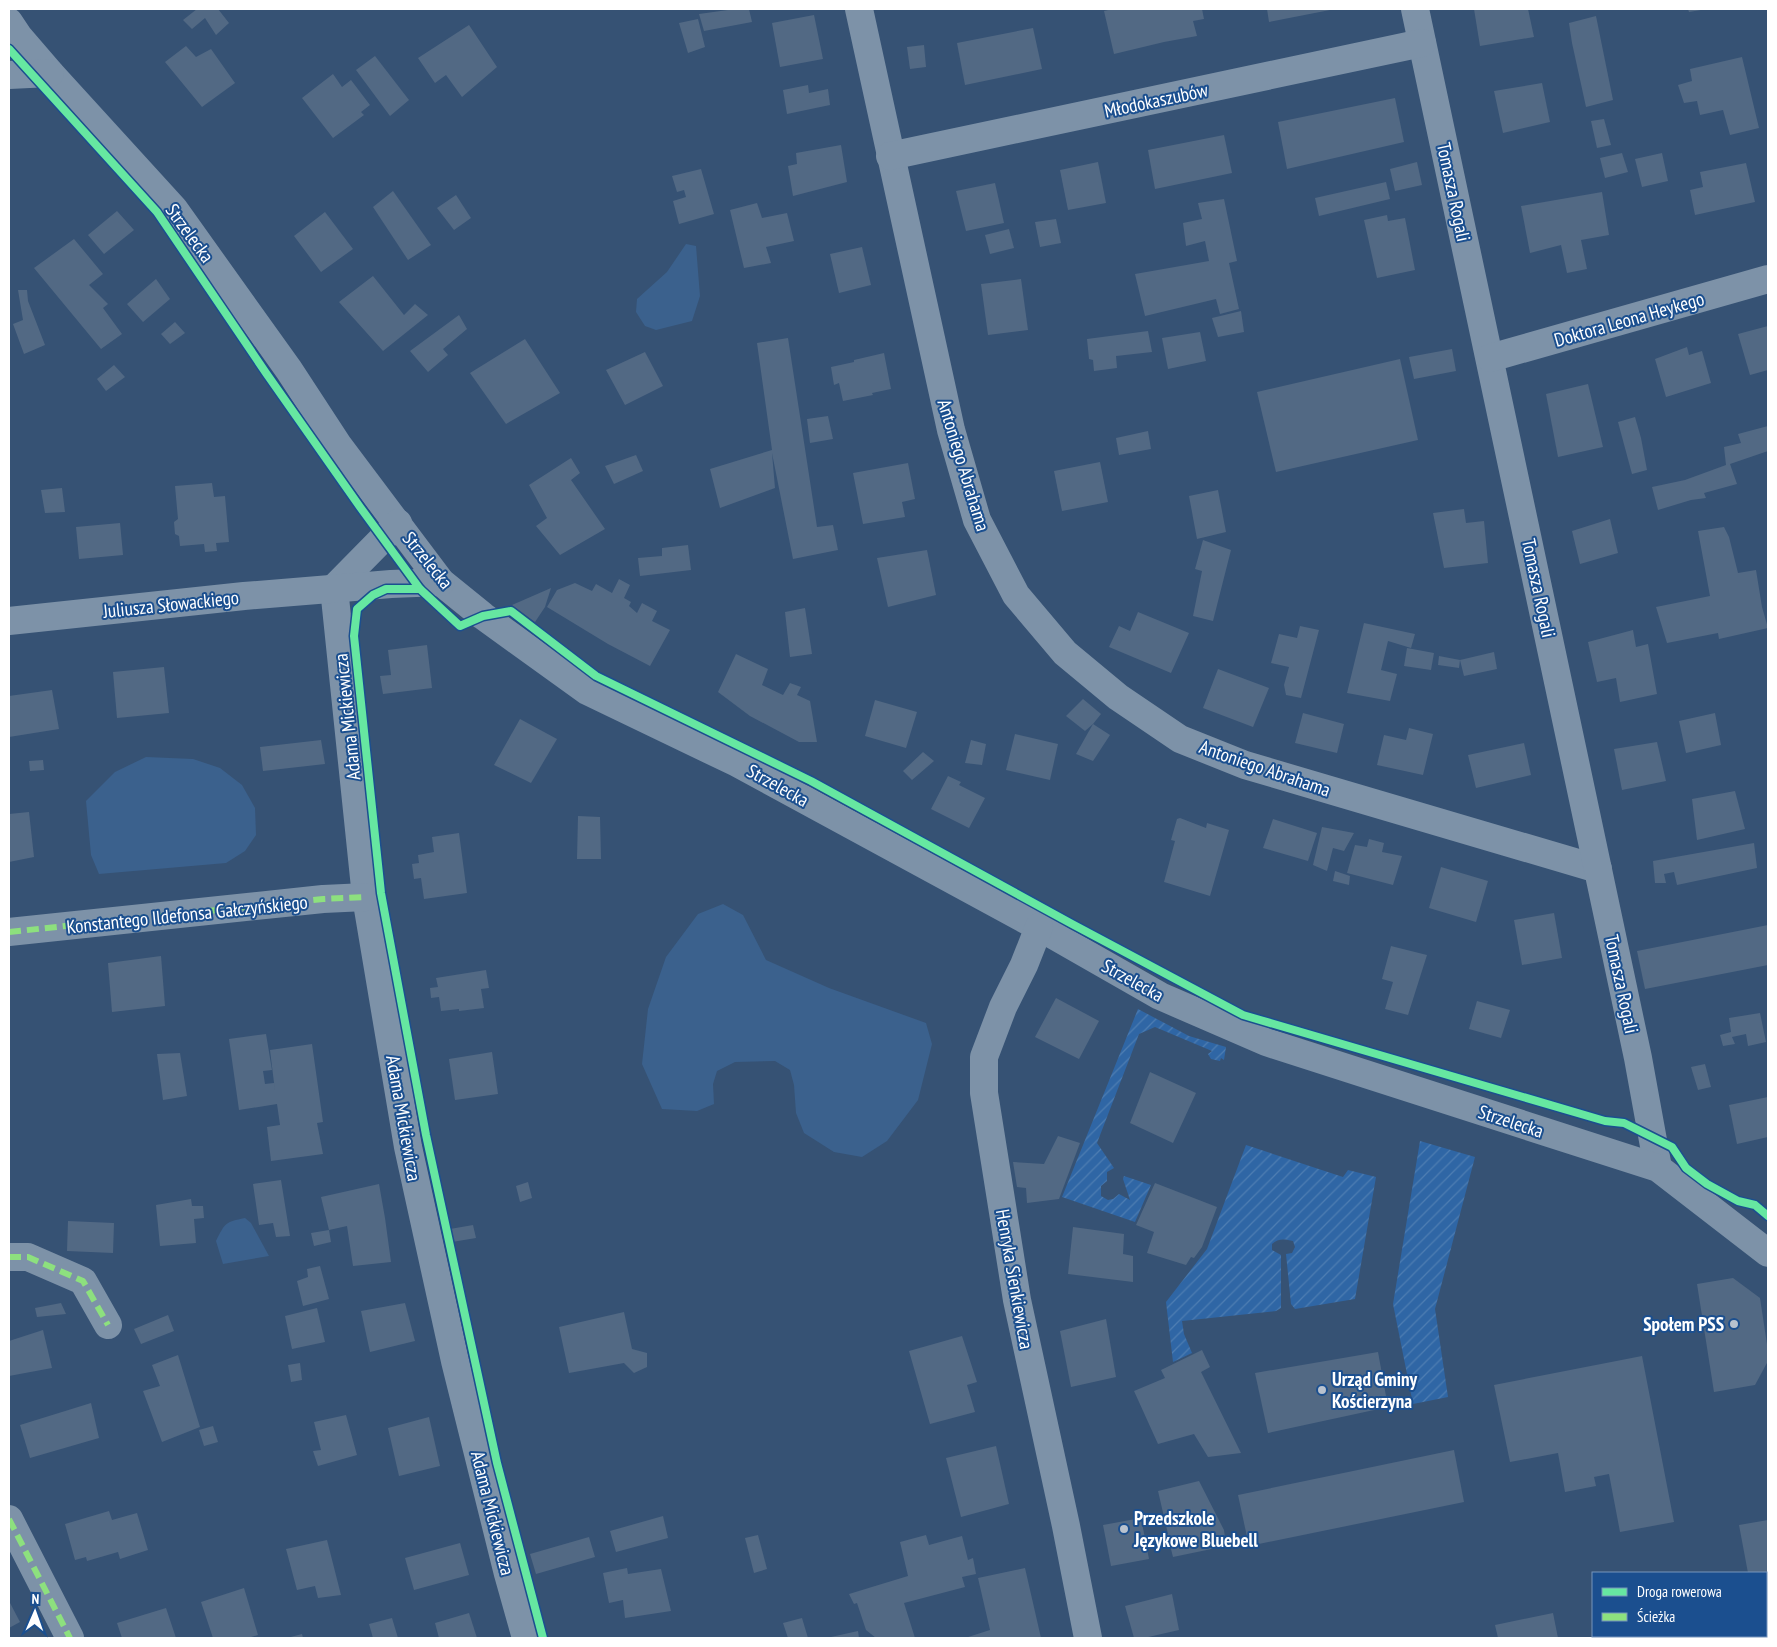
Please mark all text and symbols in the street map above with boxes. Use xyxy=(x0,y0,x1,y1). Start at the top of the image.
street label: Młodokaszubów xyxy=(1102,77,1211,123)
street label: Tomasza Rogali xyxy=(1432,140,1476,244)
street label: Strzelecka xyxy=(161,199,219,267)
street label: Doktora Leona Heykego xyxy=(1551,286,1707,352)
street label: Antoniego Abrahama xyxy=(933,396,995,534)
street label: Strzelecka xyxy=(398,526,458,594)
street label: Tomasza Rogali xyxy=(1517,536,1561,640)
street label: Juliusza Słowackiego xyxy=(101,585,240,623)
street label: Adama Mickiewicza xyxy=(328,652,366,782)
street label: Antoniego Abrahama xyxy=(1196,734,1334,802)
street label: Strzelecka xyxy=(743,758,813,812)
street label: Konstantego Ildefonsa Gałczyńskiego xyxy=(65,889,309,939)
street label: Tomasza Rogali xyxy=(1600,932,1644,1036)
street label: Strzelecka xyxy=(1098,953,1168,1007)
street label: Adama Mickiewicza xyxy=(381,1053,427,1183)
street label: Strzelecka xyxy=(1475,1099,1547,1143)
street label: Henryka Sienkiewicza xyxy=(991,1207,1039,1351)
place label: Społem PSS xyxy=(1643,1312,1724,1336)
marker: Społem PSS xyxy=(1728,1318,1740,1330)
place label: Urząd Gminy Kościerzyna xyxy=(1332,1367,1418,1413)
marker: Urząd Gminy Kościerzyna xyxy=(1316,1384,1328,1396)
street label: Adama Mickiewicza xyxy=(466,1448,520,1578)
place label: Przedszkole Językowe Bluebell xyxy=(1133,1506,1258,1552)
marker: Przedszkole Językowe Bluebell xyxy=(1118,1523,1130,1535)
legend xyxy=(1592,1572,1767,1637)
text: Droga rowerowa xyxy=(1637,1582,1722,1601)
north arrow xyxy=(10,1587,60,1637)
text: N xyxy=(31,1590,40,1608)
text: Ścieżka xyxy=(1637,1607,1675,1626)

